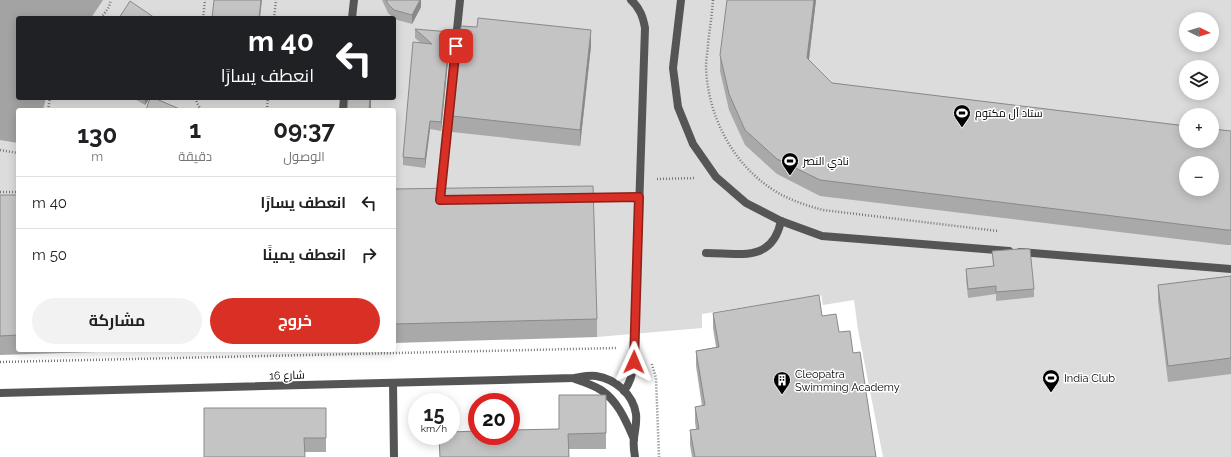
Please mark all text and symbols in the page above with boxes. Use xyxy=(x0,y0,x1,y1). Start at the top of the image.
north arrow xyxy=(1179,12,1219,52)
map controls xyxy=(1179,12,1219,196)
text: 40 m xyxy=(248,25,314,58)
pin xyxy=(439,29,473,63)
icon: left xyxy=(328,32,380,84)
icon: arrive xyxy=(445,35,467,57)
button: layers xyxy=(1179,60,1219,100)
text: انعطف يسارًا xyxy=(221,65,314,86)
sports icon: ستاد اّل مكتوم xyxy=(952,103,972,128)
place label: ستاد اّل مكتوم xyxy=(975,106,1043,121)
button: + xyxy=(1179,108,1219,148)
text: 1 xyxy=(189,115,201,144)
text: 09:37 xyxy=(273,115,335,144)
text: 130 xyxy=(77,120,117,149)
text: m xyxy=(91,149,103,164)
text: دقيقة xyxy=(178,149,212,164)
text: الوصول xyxy=(283,149,325,164)
sports icon: نادي النصر xyxy=(780,151,800,176)
place label: نادي النصر xyxy=(802,155,849,170)
button: − xyxy=(1179,156,1219,196)
icon: left xyxy=(358,192,380,214)
text: 40 m xyxy=(32,194,67,212)
text: انعطف يسارًا xyxy=(261,194,346,212)
icon: right xyxy=(358,244,380,266)
text: 50 m xyxy=(32,246,67,264)
text: انعطف يمينًا xyxy=(262,246,346,264)
button: مشاركة xyxy=(32,298,202,344)
button: خروج xyxy=(210,298,380,344)
position arrow xyxy=(613,341,655,383)
street label: شارع 16 xyxy=(269,368,305,384)
place label: Cleopatra Swimming Academy xyxy=(795,368,900,394)
sports icon: India Club xyxy=(1041,368,1061,393)
building icon: Cleopatra Swimming Academy xyxy=(772,370,792,395)
place label: India Club xyxy=(1064,372,1115,385)
speed limit sign: 20 xyxy=(468,393,520,445)
text: 15 xyxy=(424,402,444,426)
text: km/h xyxy=(421,423,447,434)

